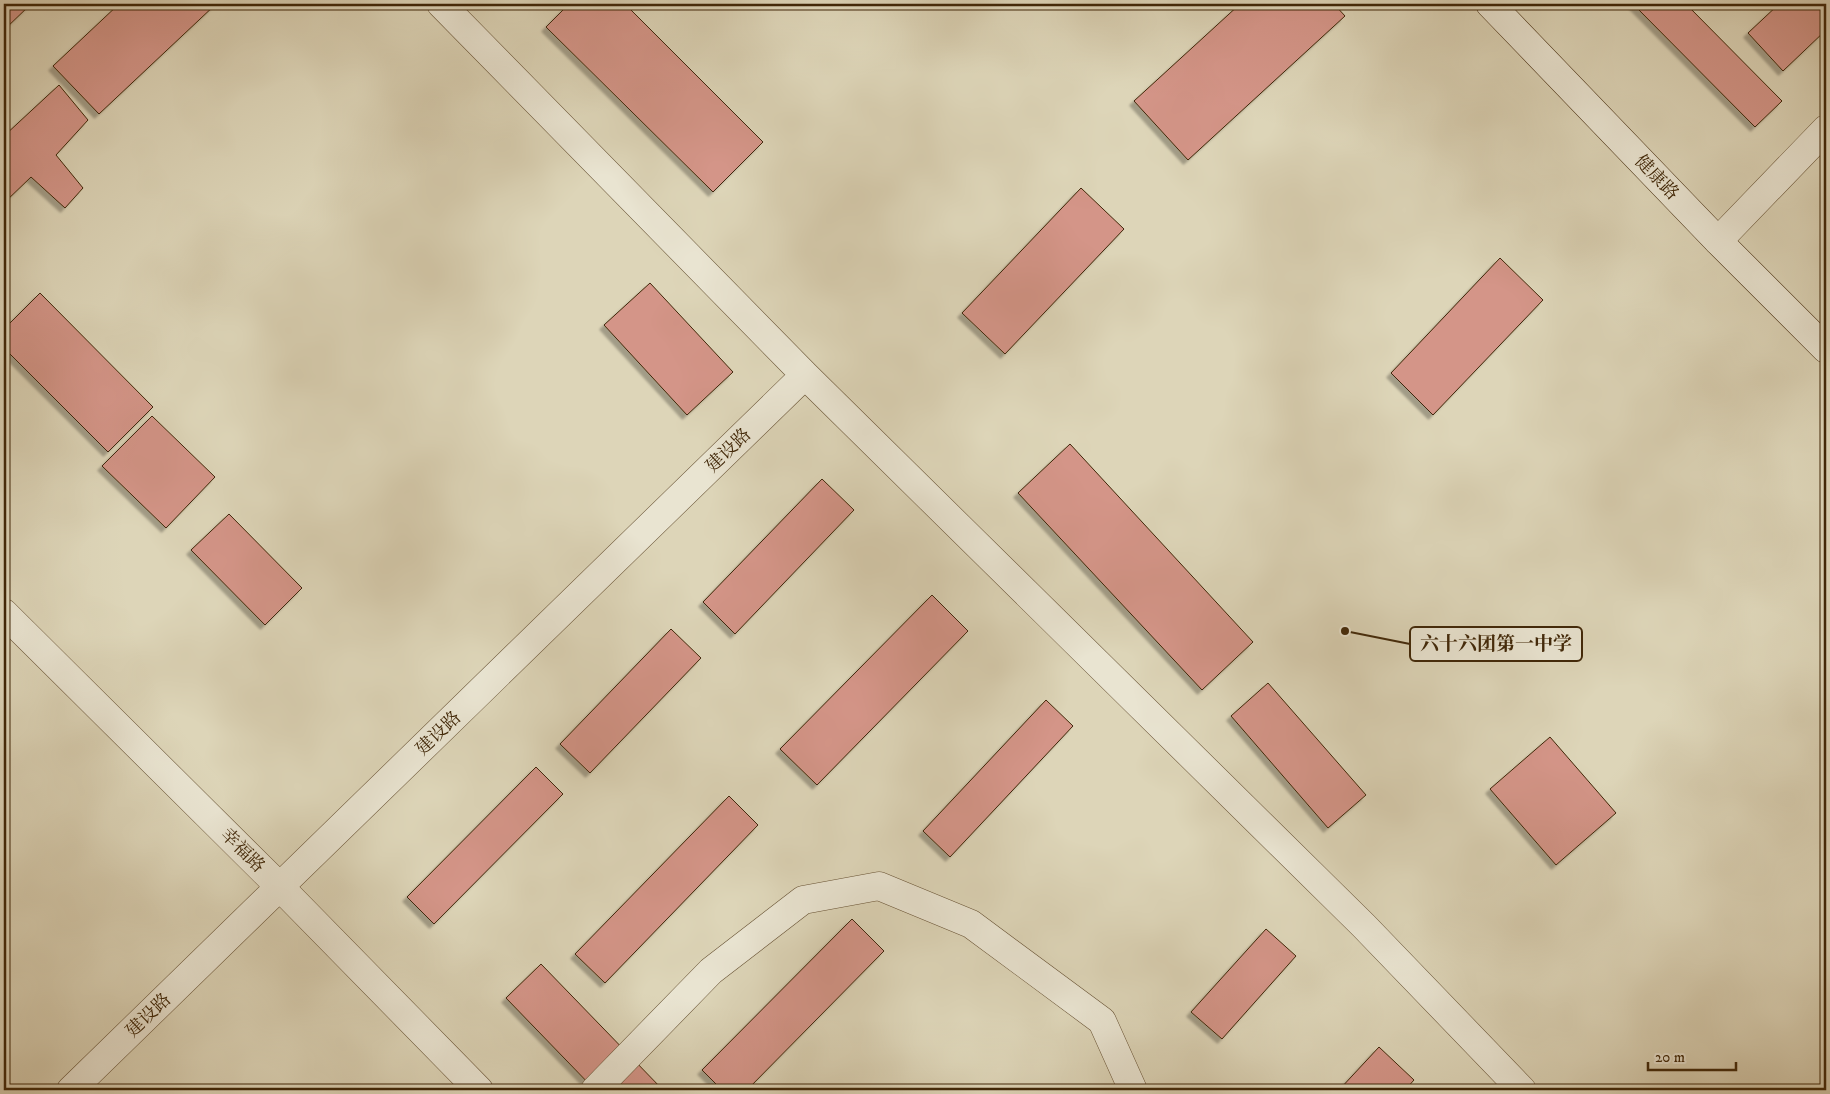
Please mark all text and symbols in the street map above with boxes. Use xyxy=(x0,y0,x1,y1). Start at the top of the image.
street label: 健康路 xyxy=(1630,151,1683,205)
street label: 建设路 xyxy=(702,424,756,477)
callout: 六十六团第一中学 xyxy=(1410,627,1582,661)
text: 六十六团第一中学 xyxy=(1420,633,1572,656)
street label: 建设路 xyxy=(412,707,466,760)
street label: 幸福路 xyxy=(215,824,269,878)
street label: 建设路 xyxy=(122,989,176,1042)
scale bar xyxy=(1648,1039,1735,1071)
text: 20 m xyxy=(1655,1048,1685,1067)

